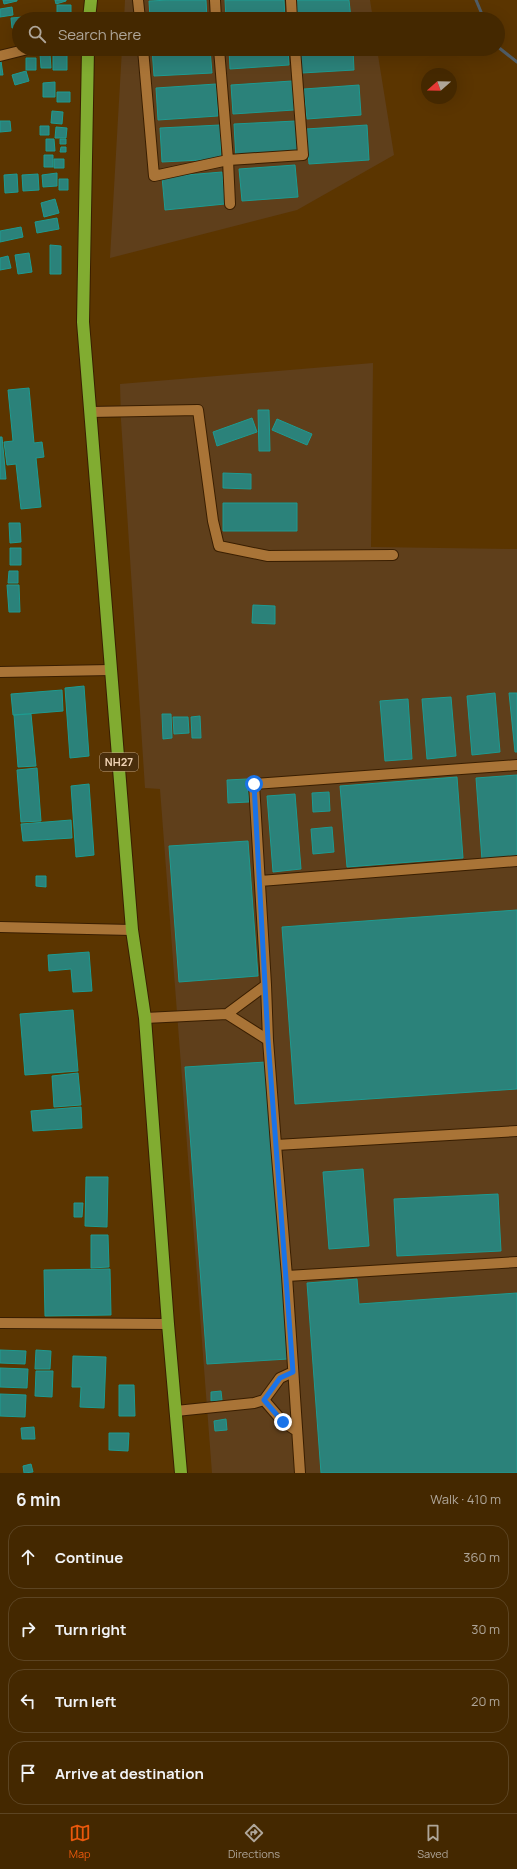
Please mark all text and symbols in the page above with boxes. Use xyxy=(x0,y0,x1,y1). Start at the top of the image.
search box xyxy=(12,12,505,56)
icon: search xyxy=(26,23,48,45)
text: Search here xyxy=(58,24,141,45)
north arrow xyxy=(421,68,457,104)
road number: NH27 xyxy=(100,753,138,771)
route start xyxy=(245,775,263,793)
route end xyxy=(274,1413,292,1431)
text: 6 min xyxy=(16,1488,61,1511)
text: Walk · 410 m xyxy=(430,1490,501,1508)
icon: ahead xyxy=(17,1546,39,1568)
text: Continue xyxy=(55,1547,123,1568)
text: 360 m xyxy=(463,1548,500,1566)
icon: right xyxy=(17,1618,39,1640)
text: Turn right xyxy=(55,1619,126,1640)
text: 30 m xyxy=(471,1620,500,1638)
icon: left xyxy=(17,1690,39,1712)
text: Turn left xyxy=(55,1691,117,1712)
text: 20 m xyxy=(471,1692,500,1710)
icon: arrive xyxy=(17,1762,39,1784)
text: Arrive at destination xyxy=(55,1763,204,1784)
tab: Map xyxy=(69,1822,91,1861)
tab: Directions xyxy=(228,1822,280,1861)
tab: Saved xyxy=(417,1822,448,1861)

